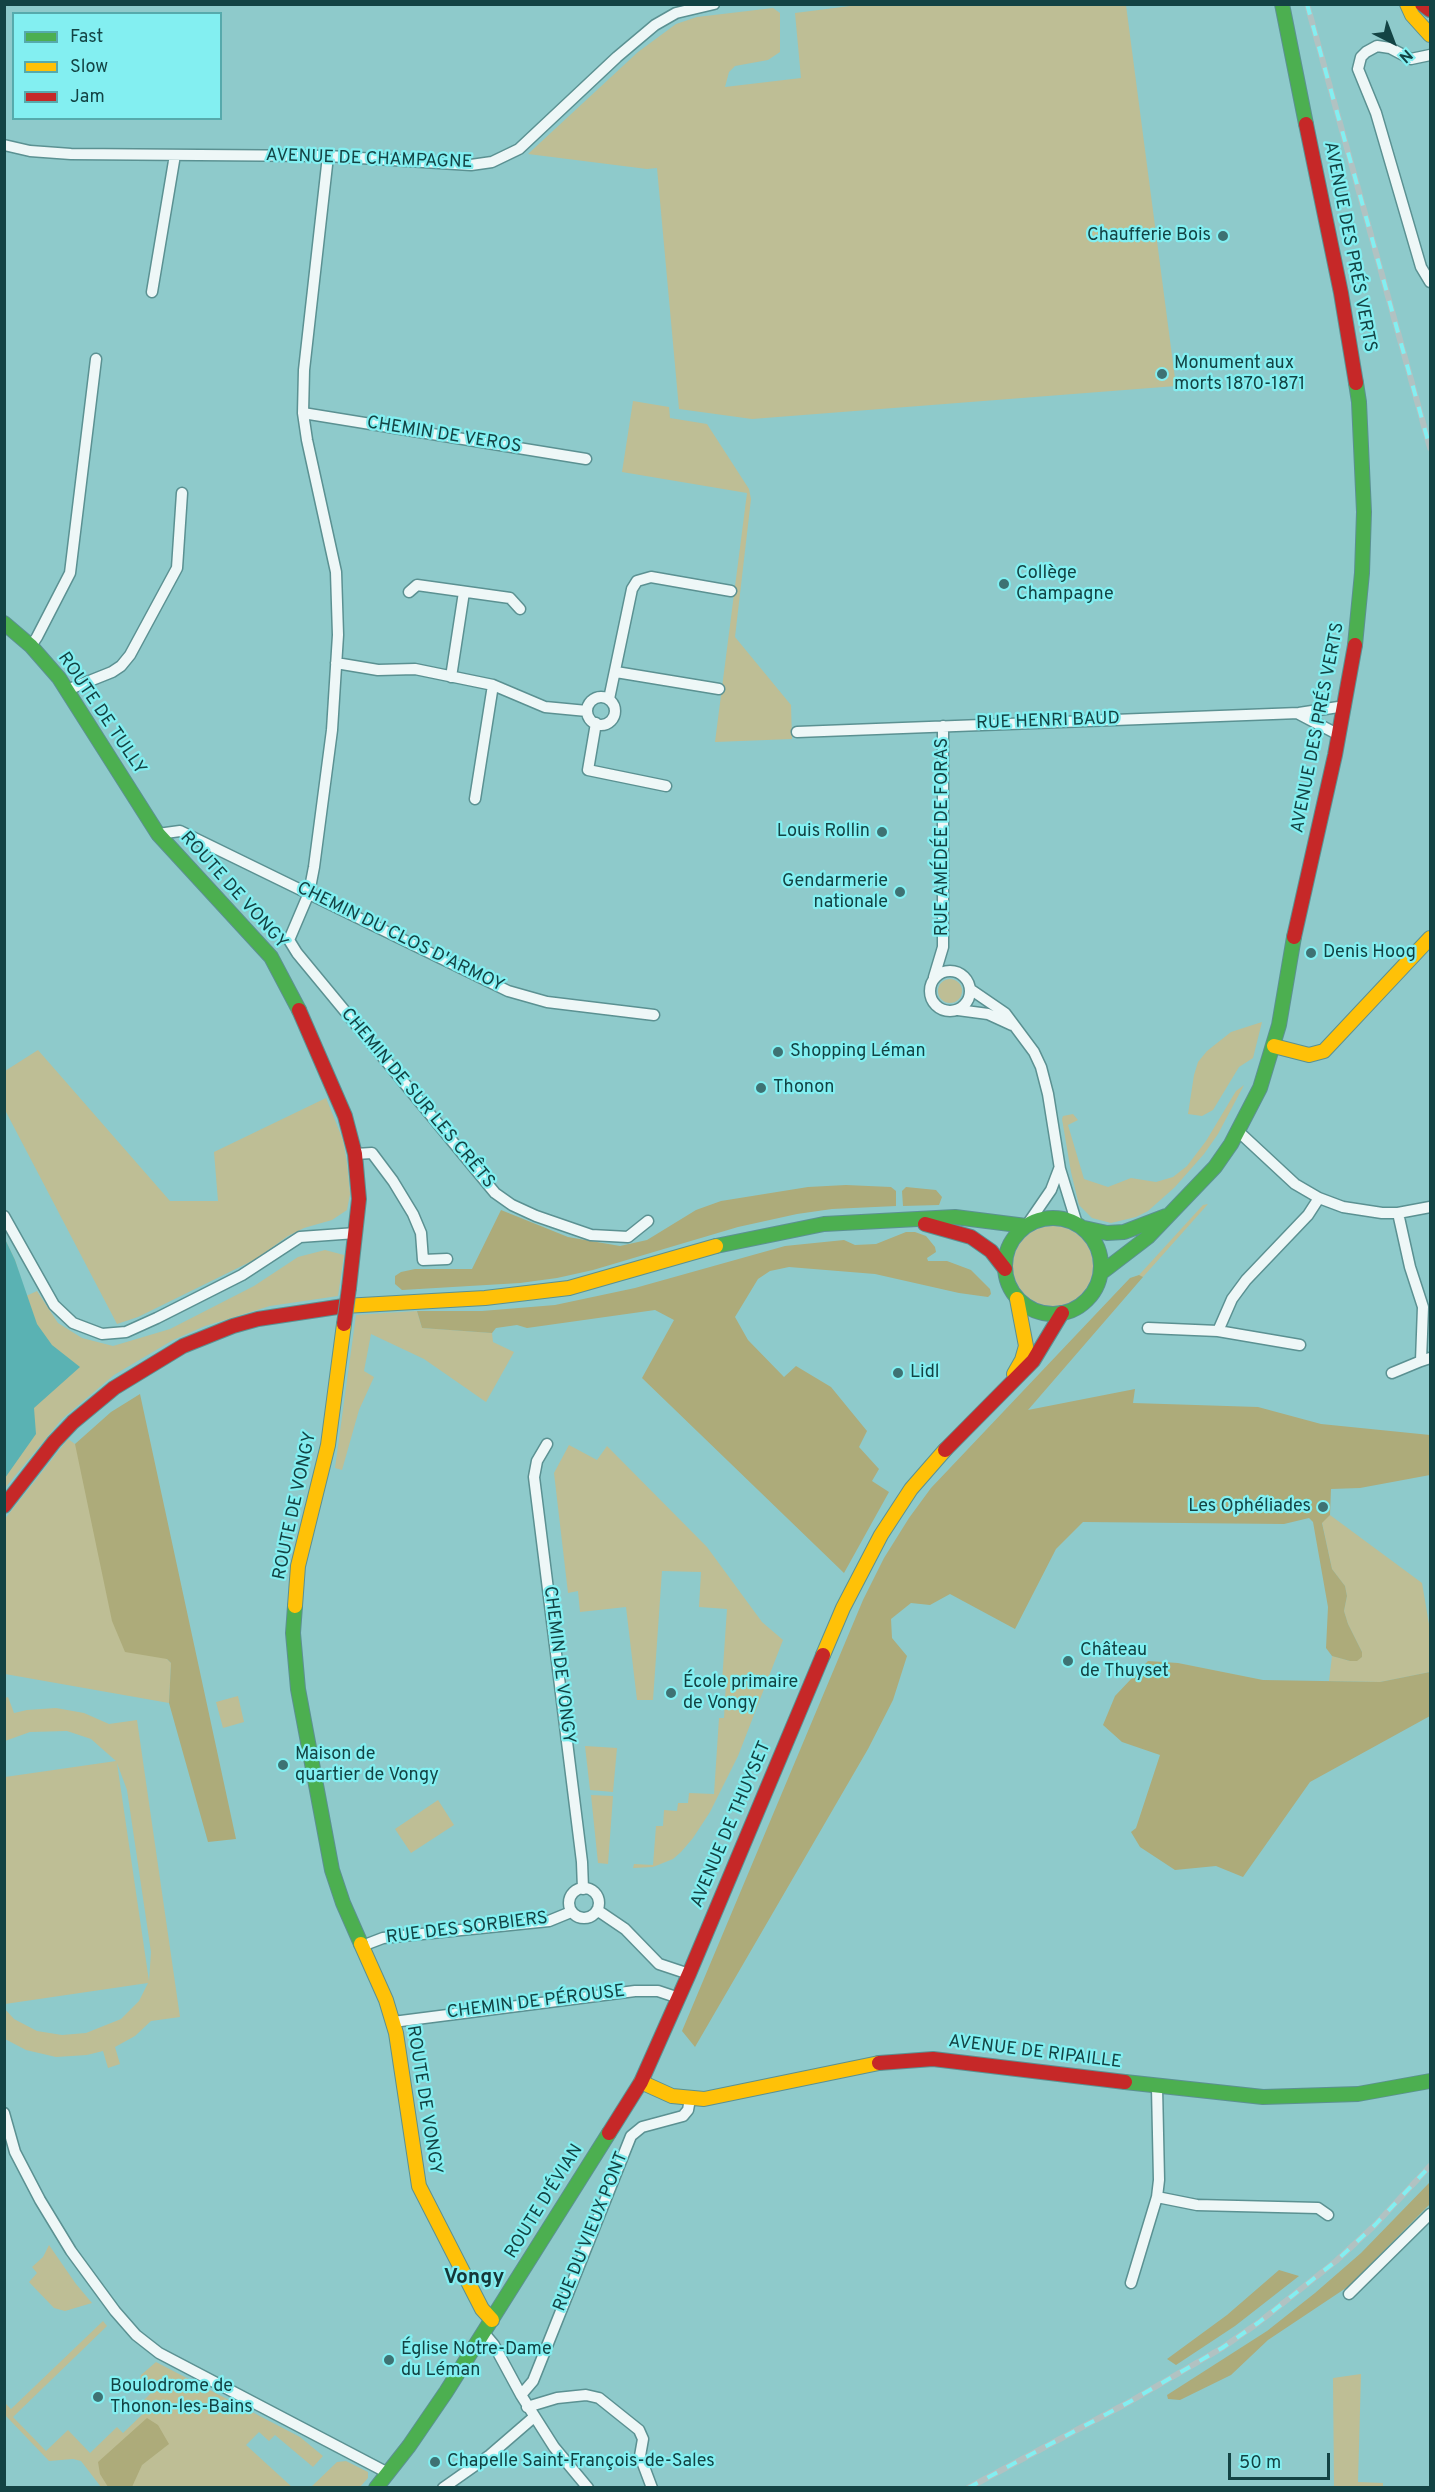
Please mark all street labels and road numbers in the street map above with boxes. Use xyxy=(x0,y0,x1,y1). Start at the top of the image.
street label: AVENUE DES PRÉS VERTS xyxy=(1318,140,1380,354)
street label: AVENUE DE CHAMPAGNE xyxy=(265,146,473,174)
street label: CHEMIN DE VEROS xyxy=(365,413,523,459)
street label: AVENUE DES PRÉS VERTS xyxy=(1288,621,1350,835)
street label: ROUTE DE TULLY xyxy=(52,649,150,779)
street label: RUE HENRI BAUD xyxy=(976,709,1120,735)
street label: RUE AMÉDÉE DE FORAS xyxy=(932,738,954,936)
street label: ROUTE DE VONGY xyxy=(175,828,291,954)
street label: CHEMIN DU CLOS D'ARMOY xyxy=(293,878,507,998)
street label: CHEMIN DE SUR LES CRÊTS xyxy=(335,1004,499,1194)
street label: ROUTE DE VONGY xyxy=(270,1430,322,1582)
street label: CHEMIN DE VONGY xyxy=(538,1585,578,1745)
street label: AVENUE DE THUYSET xyxy=(687,1739,777,1911)
street label: RUE DES SORBIERS xyxy=(385,1908,549,1950)
street label: CHEMIN DE PÉROUSE xyxy=(446,1981,626,2025)
street label: ROUTE DE VONGY xyxy=(401,2024,445,2176)
street label: AVENUE DE RIPAILLE xyxy=(947,2032,1123,2074)
street label: ROUTE D'ÉVIAN xyxy=(501,2141,589,2263)
street label: RUE DU VIEUX PONT xyxy=(550,2149,634,2315)

